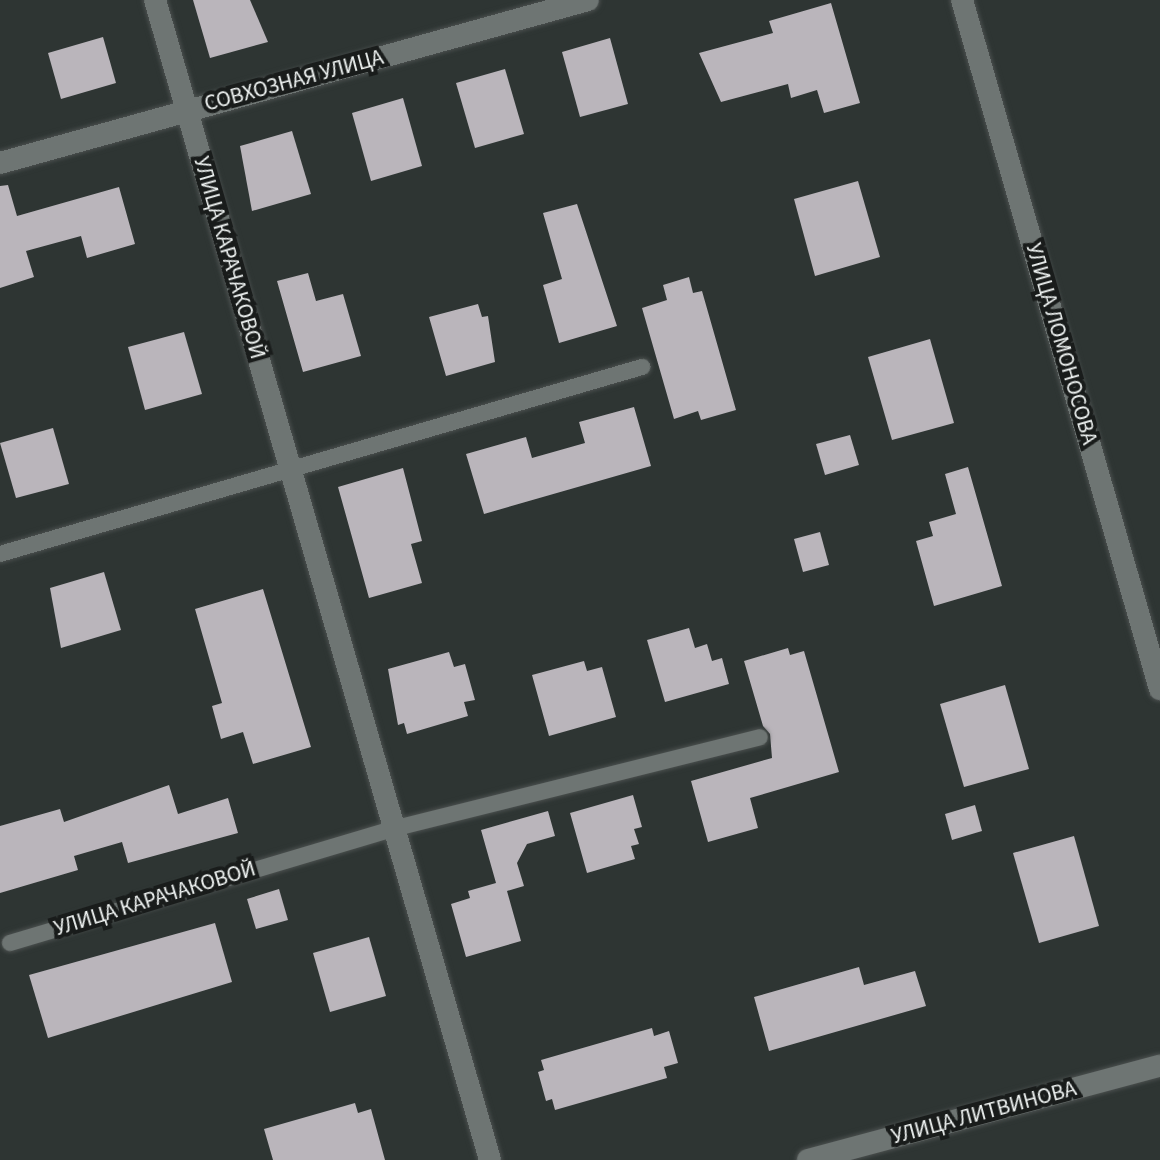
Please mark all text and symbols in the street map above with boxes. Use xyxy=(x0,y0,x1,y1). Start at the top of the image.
street label: СОВХОЗНАЯ УЛИЦА xyxy=(202,44,386,118)
street label: УЛИЦА КАРАЧАКОВОЙ xyxy=(187,154,271,362)
street label: УЛИЦА ЛОМОНОСОВА xyxy=(1020,240,1102,448)
street label: УЛИЦА КАРАЧАКОВОЙ xyxy=(51,856,259,942)
street label: УЛИЦА ЛИТВИНОВА xyxy=(889,1076,1079,1150)

